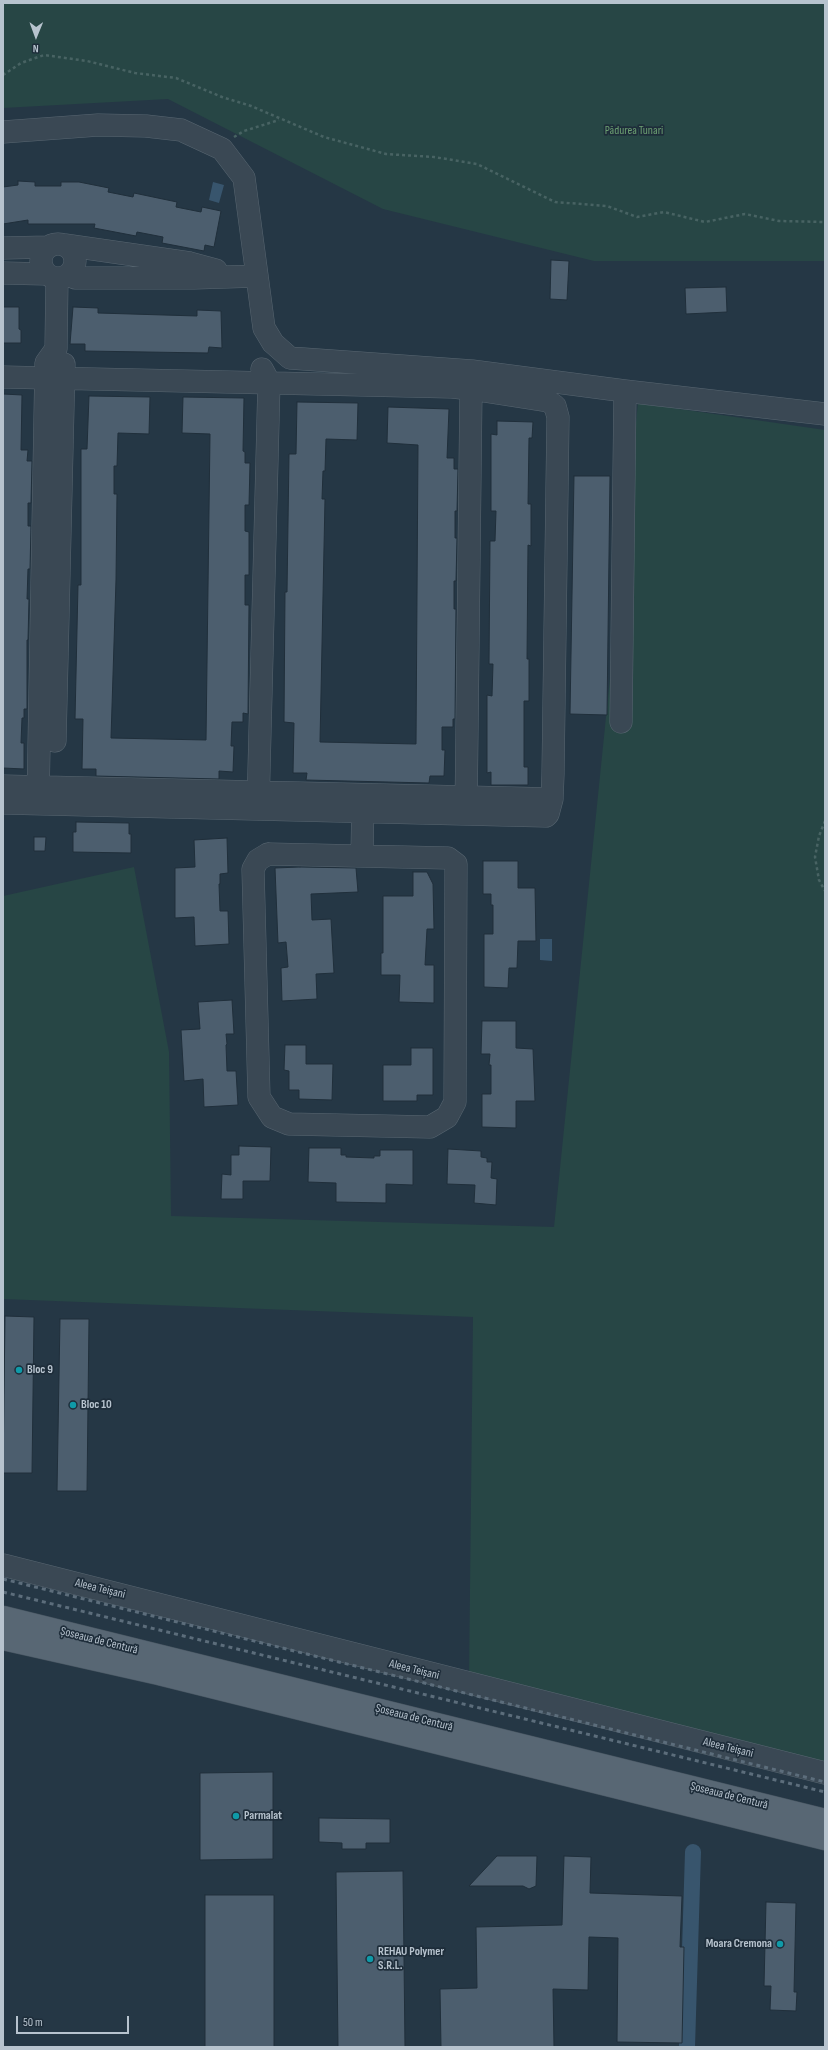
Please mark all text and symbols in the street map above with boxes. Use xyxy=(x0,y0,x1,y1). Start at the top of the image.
north arrow xyxy=(16,16,56,56)
text: N xyxy=(33,42,39,55)
park label: Pădurea Tunari xyxy=(605,124,663,138)
place label: Bloc 9 xyxy=(27,1363,53,1377)
marker: Bloc 9 xyxy=(14,1365,24,1375)
place label: Bloc 10 xyxy=(81,1398,112,1412)
marker: Bloc 10 xyxy=(68,1400,78,1410)
street label: Aleea Teișani xyxy=(73,1576,127,1602)
street label: Șoseaua de Centură xyxy=(59,1624,139,1658)
street label: Aleea Teișani xyxy=(387,1657,441,1683)
street label: Șoseaua de Centură xyxy=(374,1701,454,1735)
street label: Aleea Teișani xyxy=(701,1735,755,1761)
street label: Șoseaua de Centură xyxy=(689,1779,769,1813)
place label: Parmalat xyxy=(244,1809,282,1823)
marker: Parmalat xyxy=(231,1811,241,1821)
place label: Moara Cremona xyxy=(706,1937,772,1951)
marker: Moara Cremona xyxy=(775,1939,785,1949)
place label: REHAU Polymer S.R.L. xyxy=(378,1945,444,1973)
marker: REHAU Polymer S.R.L. xyxy=(365,1954,375,1964)
scale bar xyxy=(18,2008,131,2034)
text: 50 m xyxy=(23,2015,43,2030)

